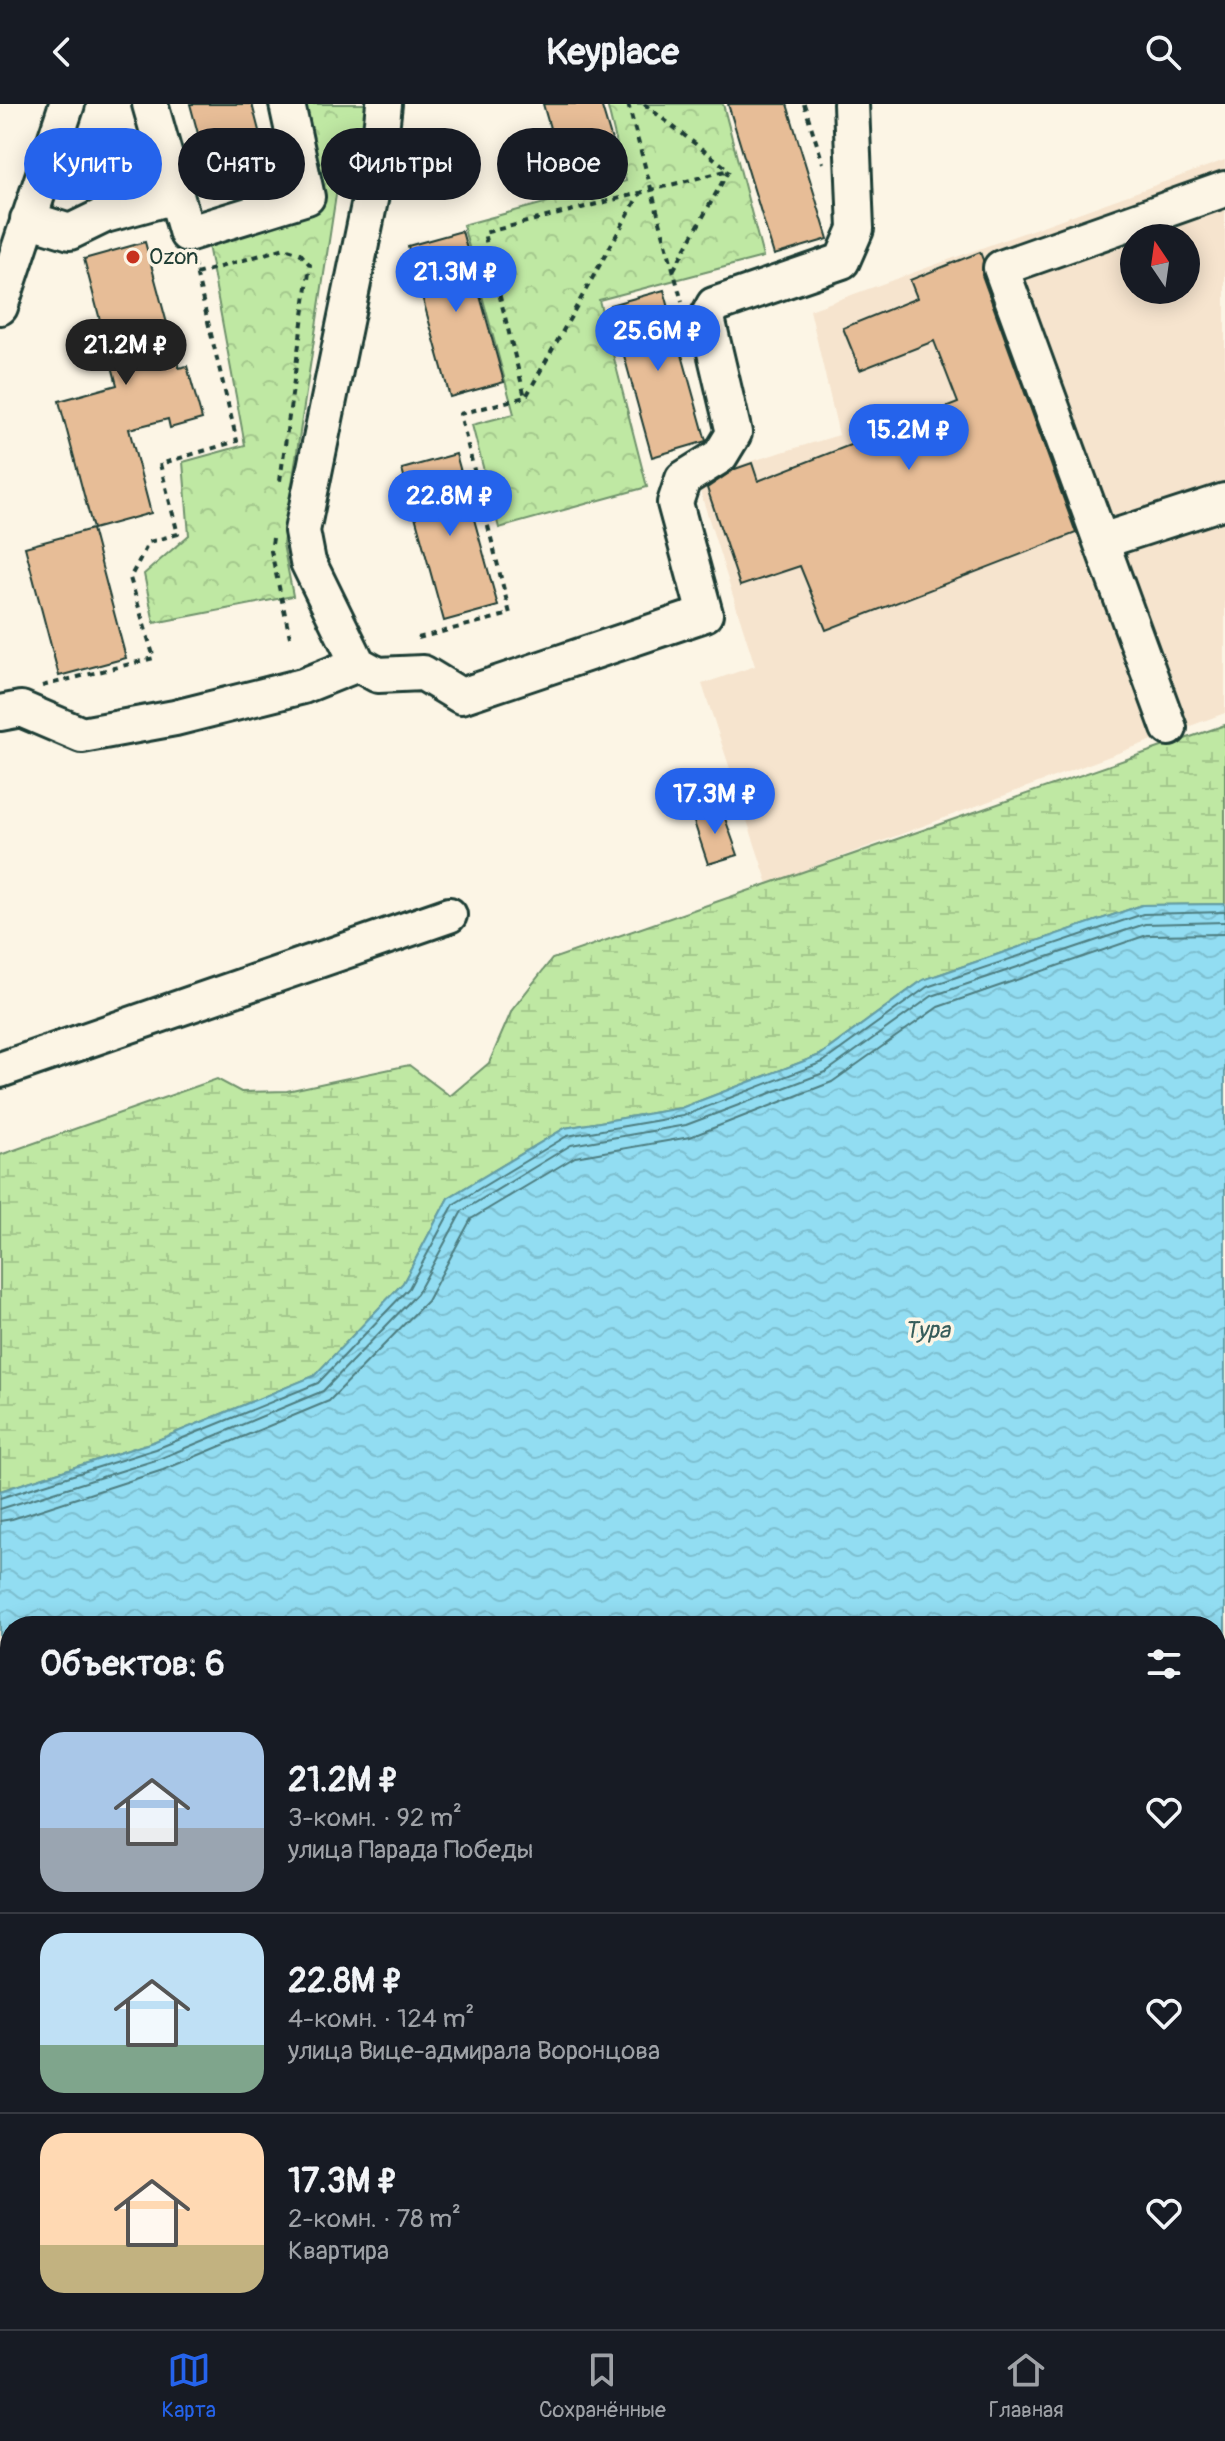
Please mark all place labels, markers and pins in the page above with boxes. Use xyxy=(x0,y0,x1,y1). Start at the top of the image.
place label: Ozon xyxy=(149,243,198,271)
pin: 21.3M ₽ xyxy=(382,246,530,314)
marker: Ozon xyxy=(124,248,142,266)
pin: 25.6M ₽ xyxy=(584,305,732,373)
pin: 21.2M ₽ xyxy=(52,319,200,387)
pin: 15.2M ₽ xyxy=(835,404,983,472)
pin: 22.8M ₽ xyxy=(376,470,524,538)
pin: 17.3M ₽ xyxy=(641,768,789,836)

